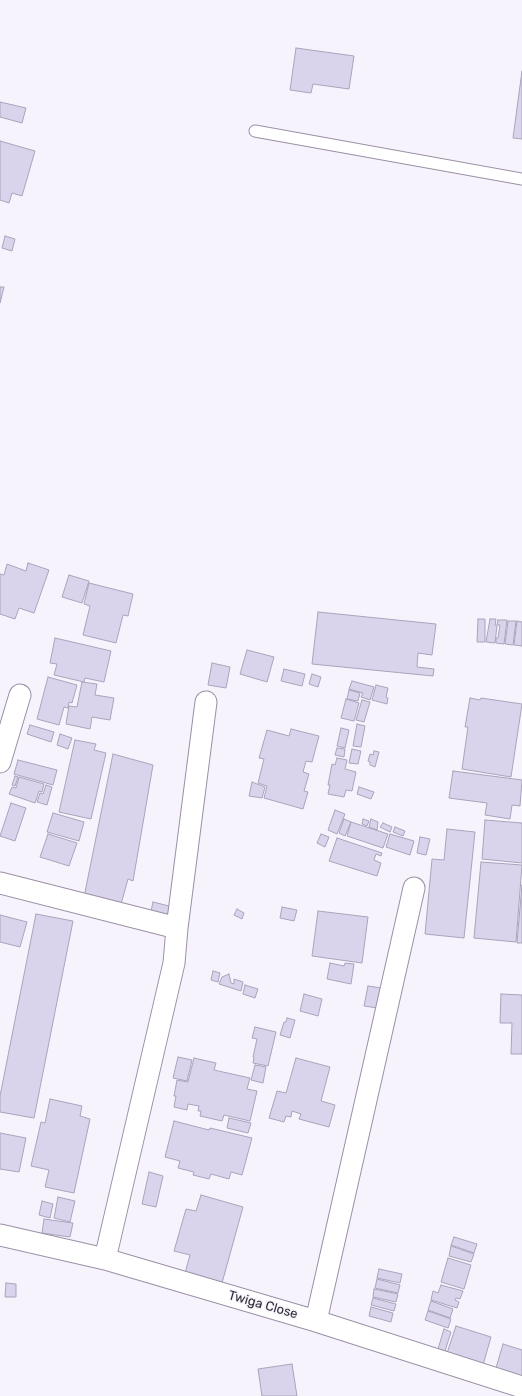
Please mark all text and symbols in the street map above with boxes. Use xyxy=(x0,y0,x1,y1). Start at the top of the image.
street label: Twiga Close xyxy=(227,1288,299,1322)

